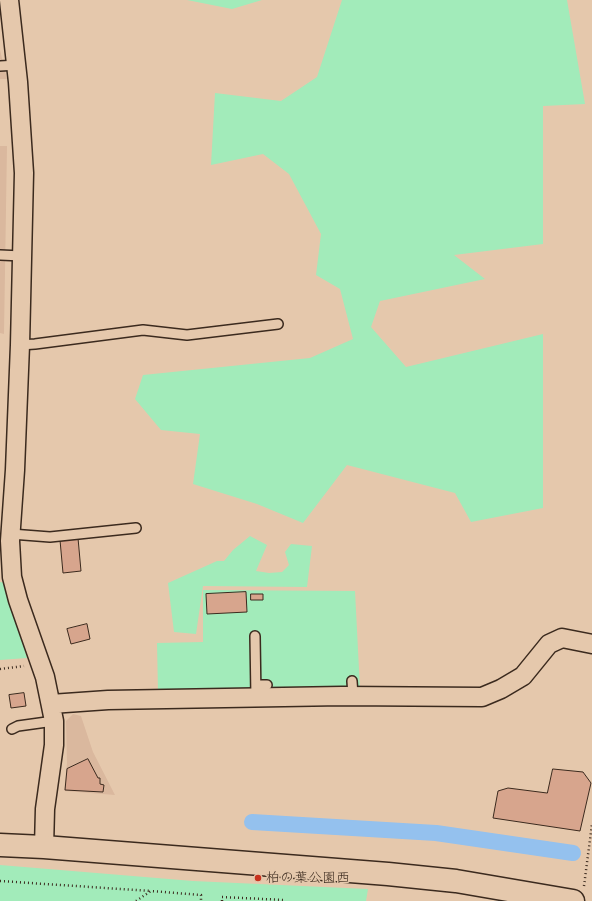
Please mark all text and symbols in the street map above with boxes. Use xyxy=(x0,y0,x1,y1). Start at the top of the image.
place label: 柏の葉公園西 xyxy=(266,870,350,886)
marker: 柏の葉公園西 xyxy=(253,873,263,883)

